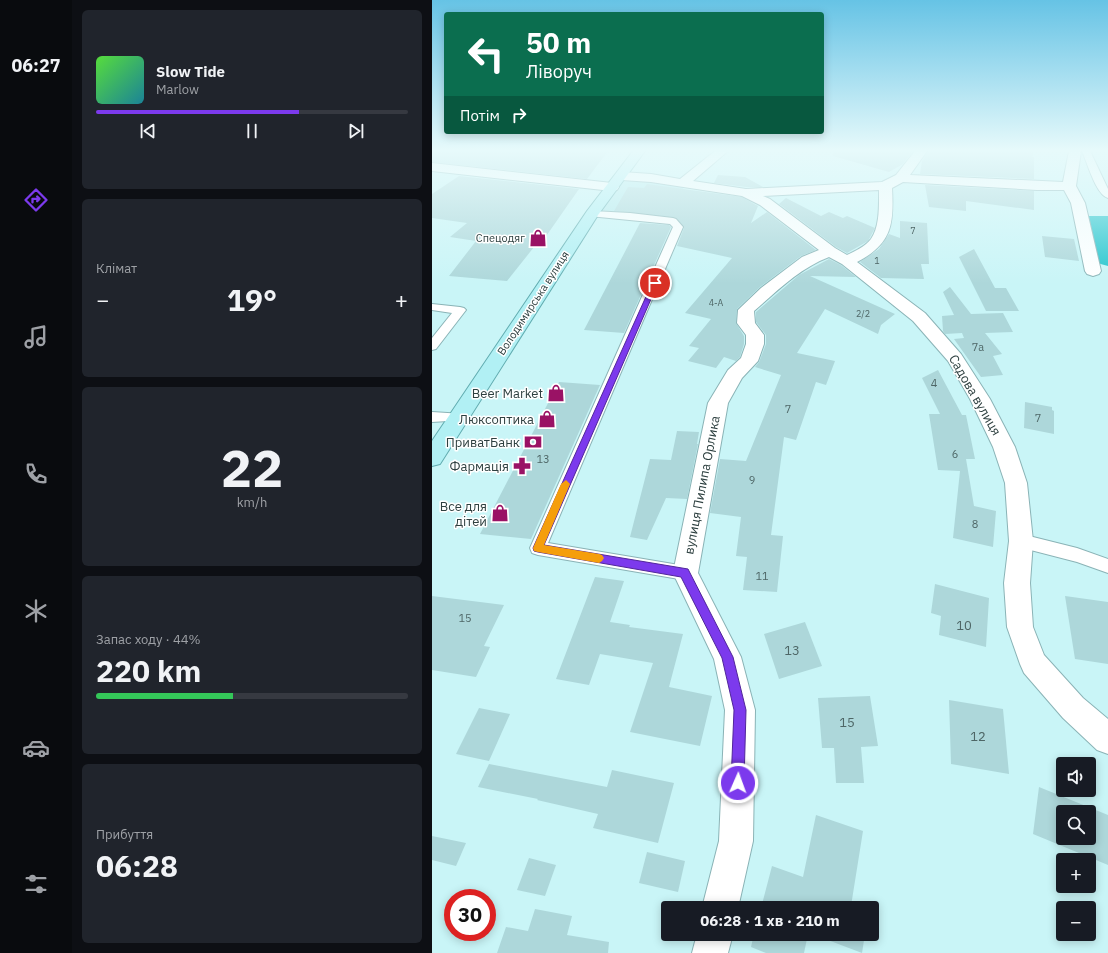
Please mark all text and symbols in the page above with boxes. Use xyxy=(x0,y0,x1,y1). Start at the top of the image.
text: 50 m xyxy=(526,24,591,61)
icon: left xyxy=(460,28,512,80)
text: 06:27 xyxy=(11,54,61,77)
text: Ліворуч xyxy=(526,60,592,83)
text: Slow Tide xyxy=(156,62,225,81)
text: Marlow xyxy=(156,81,199,98)
icon: right xyxy=(508,104,530,126)
text: Потім xyxy=(460,106,500,125)
icon: previous xyxy=(137,120,159,142)
icon: pause xyxy=(241,120,263,142)
icon: next xyxy=(345,120,367,142)
icon: directions xyxy=(22,186,50,214)
house number: 7 xyxy=(910,225,916,236)
shop icon: Спецодяг xyxy=(528,228,548,248)
place label: Спецодяг xyxy=(476,231,525,245)
street label: Володимирська вулиця xyxy=(494,248,572,358)
house number: 1 xyxy=(874,255,880,266)
text: Клімат xyxy=(96,260,137,277)
pin xyxy=(638,266,672,300)
icon: arrive xyxy=(644,272,666,294)
text: 19° xyxy=(227,280,277,319)
text: − xyxy=(96,285,109,314)
text: + xyxy=(395,285,408,314)
house number: 4-А xyxy=(709,297,724,308)
house number: 2/2 xyxy=(856,308,870,319)
icon: music xyxy=(22,323,50,351)
house number: 7а xyxy=(972,340,984,354)
street label: Садова вулиця xyxy=(945,351,1005,439)
house number: 4 xyxy=(931,376,938,390)
shop icon: Beer Market xyxy=(546,383,566,403)
place label: Beer Market xyxy=(472,385,543,402)
house number: 7 xyxy=(785,402,791,416)
shop icon: Люксоптика xyxy=(537,409,557,429)
place label: Люксоптика xyxy=(459,411,534,428)
house number: 7 xyxy=(1035,411,1041,425)
street label: вулиця Пилипа Орлика xyxy=(680,414,724,556)
bank icon: ПриватБанк xyxy=(523,432,543,452)
text: 22 xyxy=(221,434,283,501)
place label: ПриватБанк xyxy=(446,434,520,451)
house number: 6 xyxy=(952,447,958,461)
house number: 13 xyxy=(536,452,550,466)
pharmacy icon: Фармація xyxy=(512,456,532,476)
place label: Фармація xyxy=(450,458,509,475)
icon: phone xyxy=(22,460,50,488)
house number: 9 xyxy=(749,473,755,487)
text: km/h xyxy=(237,494,267,511)
place label: Все для дітей xyxy=(440,498,487,530)
shop icon: Все для дітей xyxy=(490,503,510,523)
house number: 8 xyxy=(972,517,978,531)
house number: 11 xyxy=(755,569,769,583)
icon: climate xyxy=(22,597,50,625)
house number: 15 xyxy=(458,611,472,625)
house number: 10 xyxy=(956,617,972,634)
text: Запас ходу · 44% xyxy=(96,631,201,648)
house number: 13 xyxy=(784,642,800,659)
text: 220 km xyxy=(96,651,201,690)
house number: 15 xyxy=(839,714,855,731)
house number: 12 xyxy=(970,728,986,745)
icon: car xyxy=(22,734,50,762)
map controls xyxy=(1056,757,1096,941)
button: sound xyxy=(1056,757,1096,797)
position arrow xyxy=(717,762,759,804)
button: search xyxy=(1056,805,1096,845)
text: Прибуття xyxy=(96,826,153,843)
text: 06:28 xyxy=(96,846,178,885)
button: + xyxy=(1056,853,1096,893)
icon: filters xyxy=(22,870,50,898)
speed limit sign: 30 xyxy=(444,889,496,941)
button: − xyxy=(1056,901,1096,941)
text: 06:28 · 1 хв · 210 m xyxy=(700,911,840,930)

